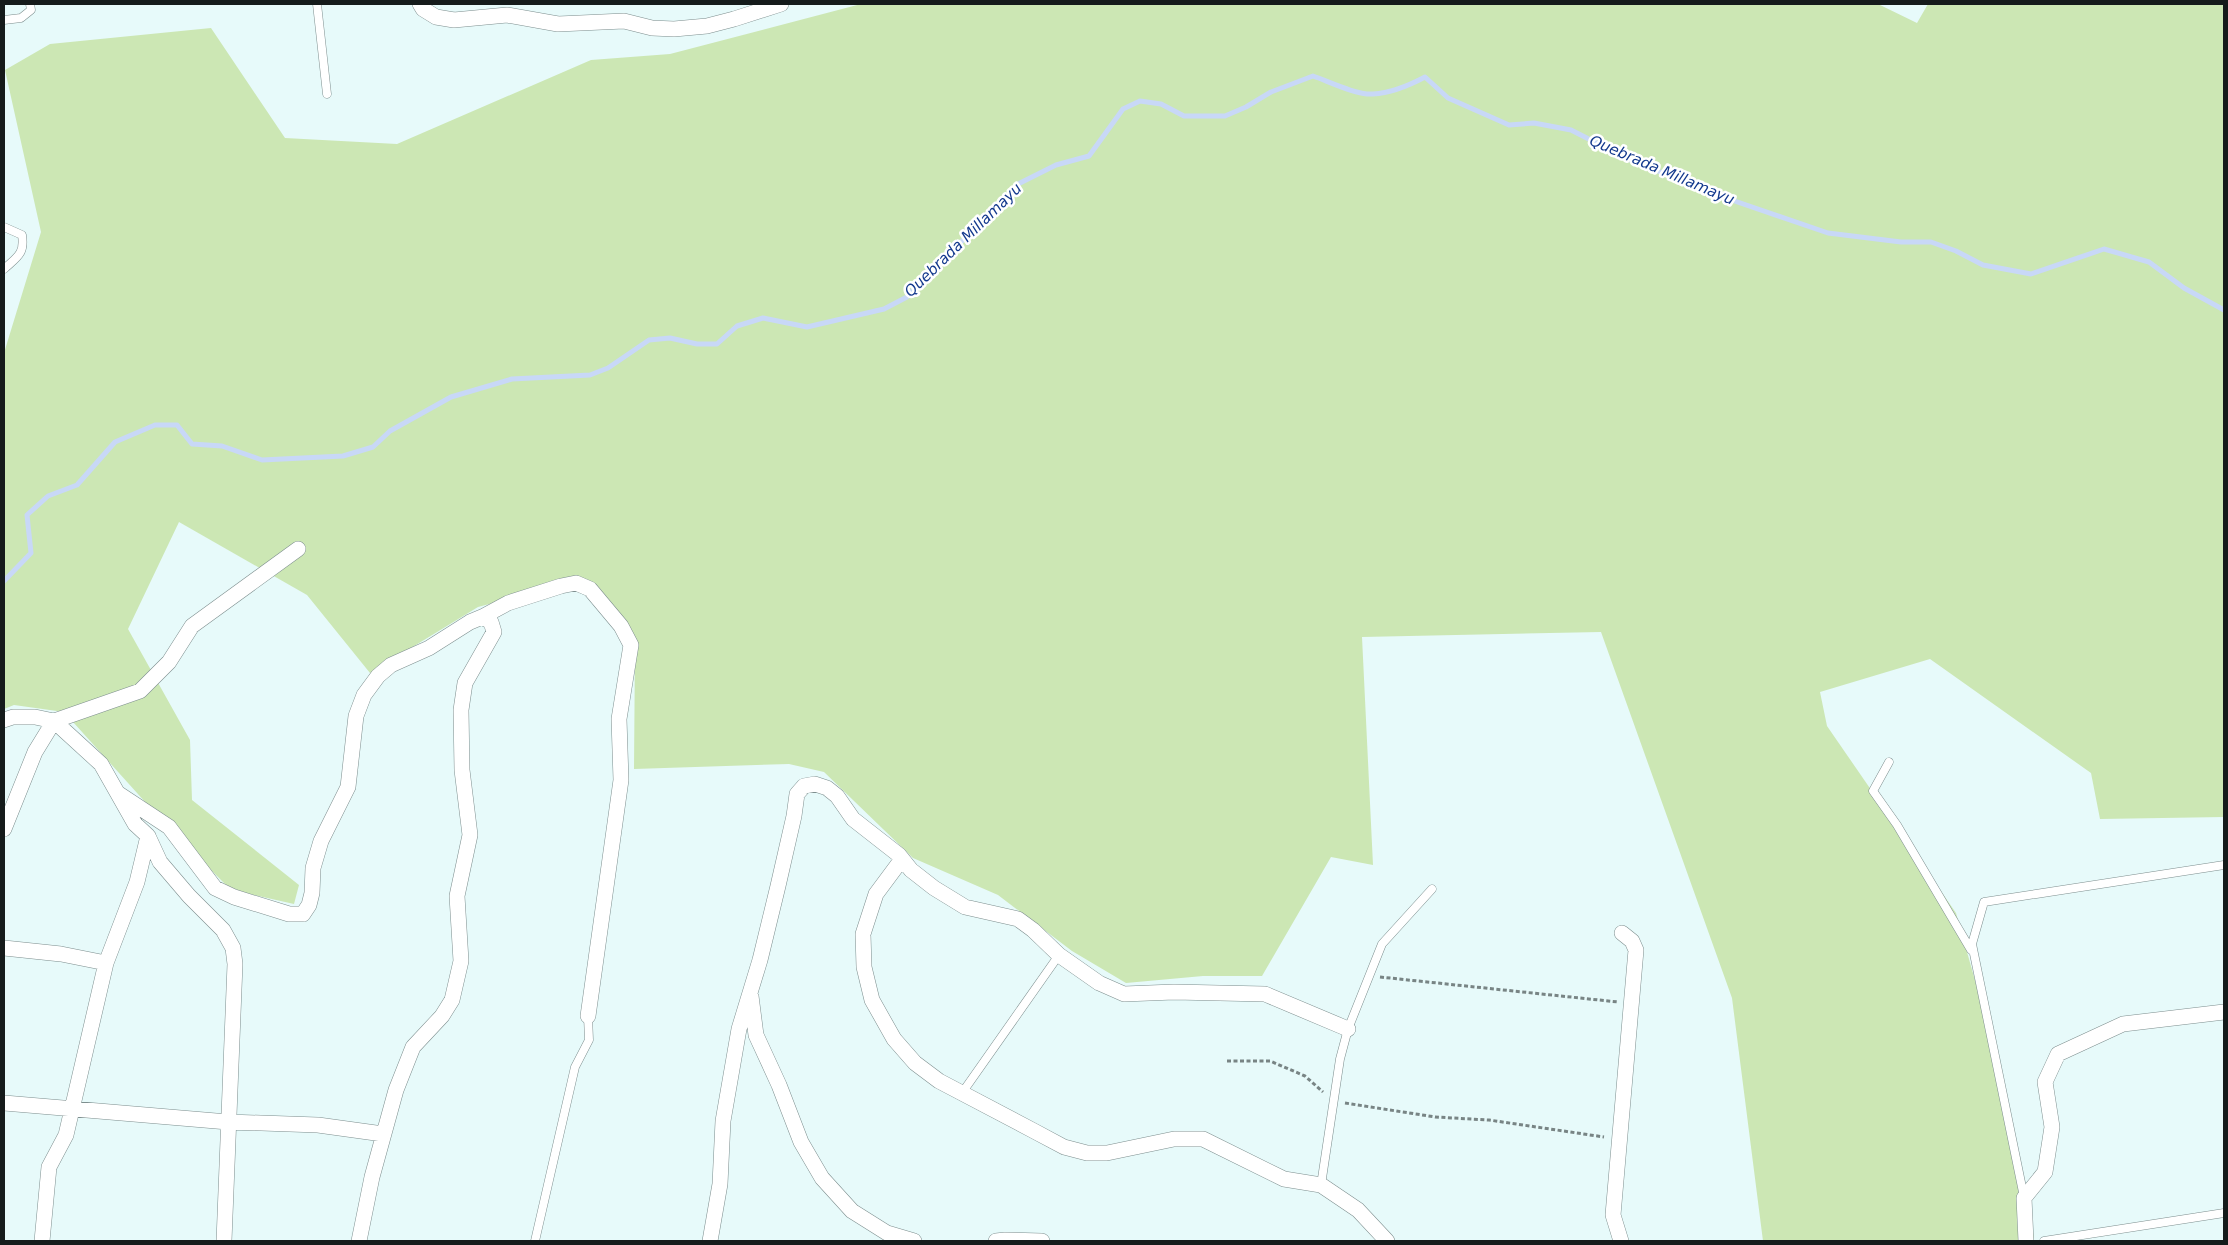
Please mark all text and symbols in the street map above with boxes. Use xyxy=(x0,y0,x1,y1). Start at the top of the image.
water label: Quebrada Millamayu xyxy=(1587,131,1737,209)
water label: Quebrada Millamayu xyxy=(901,179,1025,301)

